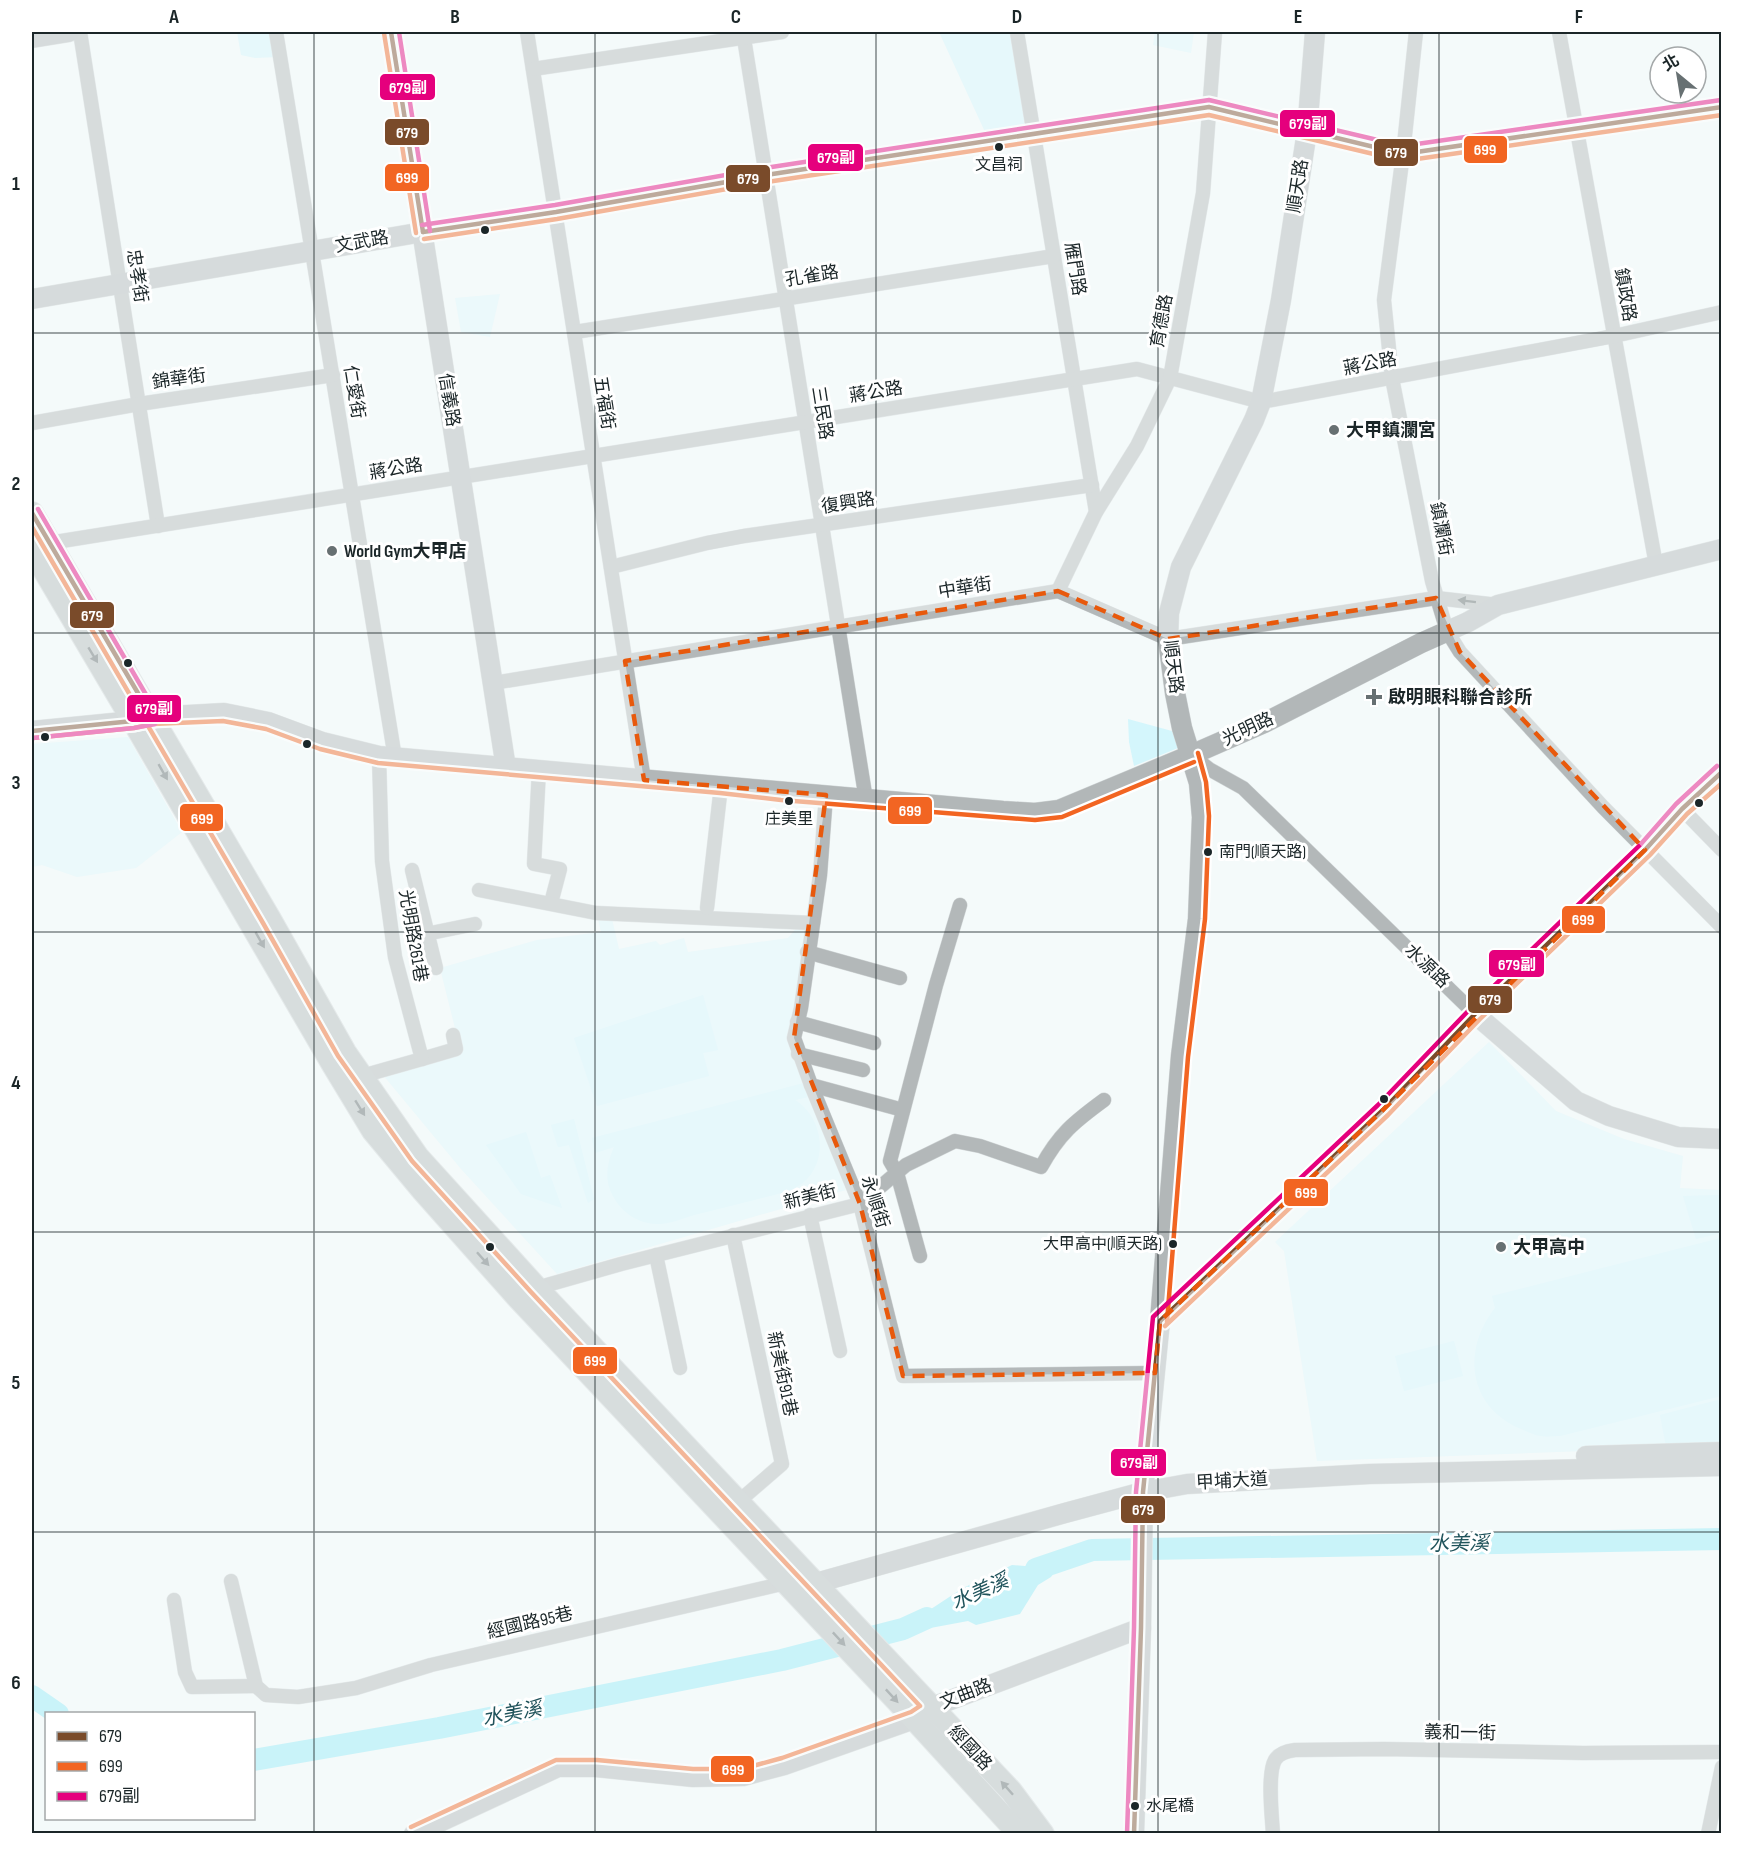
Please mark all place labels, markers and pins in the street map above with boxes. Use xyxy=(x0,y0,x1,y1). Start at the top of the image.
marker: 文昌祠 xyxy=(993,141,1005,153)
place label: 文昌祠 xyxy=(975,156,1023,175)
unlabelled marker xyxy=(479,224,491,236)
place label: 大甲鎮瀾宮 xyxy=(1346,420,1436,441)
marker: 大甲鎮瀾宮 xyxy=(1327,423,1341,437)
place label: World Gym大甲店 xyxy=(344,541,467,562)
marker: World Gym大甲店 xyxy=(325,544,339,558)
unlabelled marker xyxy=(122,657,134,669)
place label: 啟明眼科聯合診所 xyxy=(1388,687,1532,708)
marker: 啟明眼科聯合診所 xyxy=(1365,688,1383,706)
unlabelled marker xyxy=(39,731,51,743)
unlabelled marker xyxy=(301,738,313,750)
marker: 庄美里 xyxy=(783,795,795,807)
unlabelled marker xyxy=(1693,797,1705,809)
place label: 庄美里 xyxy=(765,810,813,829)
place label: 南門(順天路) xyxy=(1219,843,1306,862)
marker: 南門(順天路) xyxy=(1202,846,1214,858)
unlabelled marker xyxy=(1378,1093,1390,1105)
place label: 大甲高中(順天路) xyxy=(1043,1235,1162,1254)
place label: 大甲高中 xyxy=(1513,1237,1585,1258)
marker: 大甲高中(順天路) xyxy=(1167,1238,1179,1250)
marker: 大甲高中 xyxy=(1494,1240,1508,1254)
unlabelled marker xyxy=(484,1241,496,1253)
place label: 水尾橋 xyxy=(1146,1797,1194,1816)
marker: 水尾橋 xyxy=(1129,1800,1141,1812)

